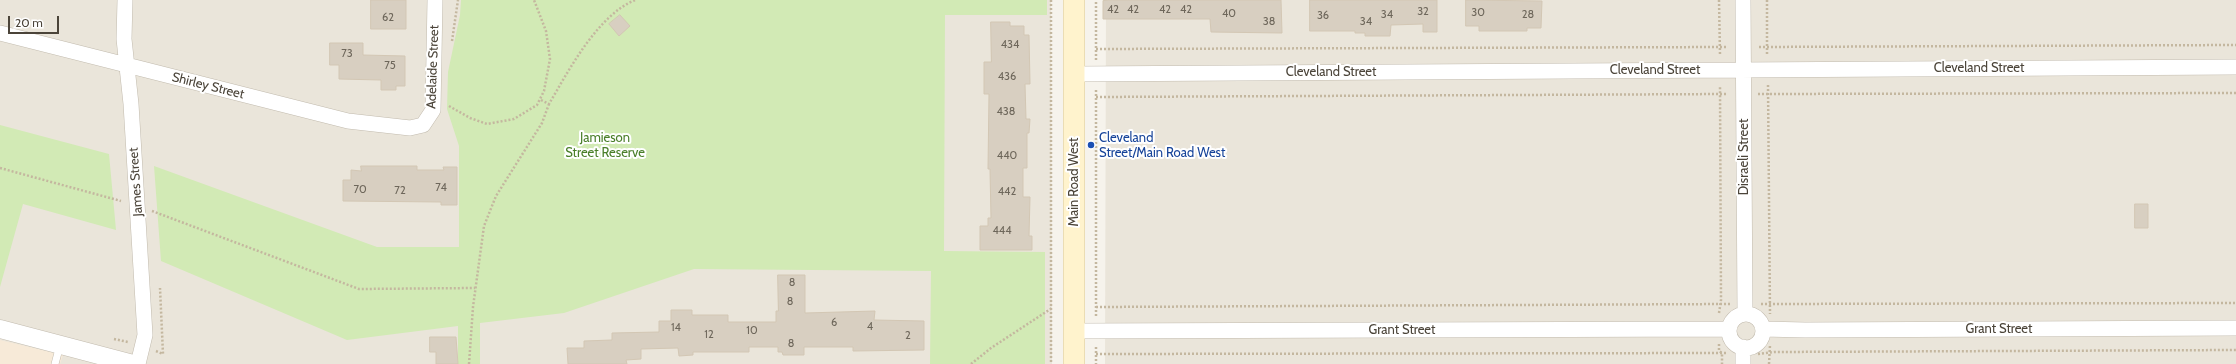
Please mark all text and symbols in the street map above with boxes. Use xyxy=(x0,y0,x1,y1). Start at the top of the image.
house number: 42 xyxy=(1107,3,1119,17)
house number: 42 xyxy=(1127,3,1139,17)
house number: 42 xyxy=(1159,3,1171,17)
house number: 42 xyxy=(1180,3,1192,17)
house number: 32 xyxy=(1417,5,1429,19)
house number: 30 xyxy=(1471,6,1485,20)
house number: 40 xyxy=(1222,7,1236,21)
scale bar xyxy=(10,8,61,34)
house number: 34 xyxy=(1381,8,1393,22)
house number: 28 xyxy=(1522,8,1534,22)
house number: 36 xyxy=(1317,9,1329,23)
house number: 62 xyxy=(382,11,394,25)
text: 20 m xyxy=(15,15,43,30)
house number: 38 xyxy=(1263,15,1275,29)
house number: 34 xyxy=(1360,15,1372,29)
street label: Adelaide Street xyxy=(424,25,442,109)
house number: 434 xyxy=(1001,38,1019,52)
house number: 73 xyxy=(341,47,353,61)
house number: 75 xyxy=(384,59,396,73)
street label: Cleveland Street xyxy=(1934,60,2024,76)
street label: Cleveland Street xyxy=(1610,62,1700,78)
street label: Cleveland Street xyxy=(1286,64,1376,80)
street label: Shirley Street xyxy=(170,69,246,103)
house number: 436 xyxy=(998,70,1016,84)
house number: 438 xyxy=(997,105,1015,119)
street label: Disraeli Street xyxy=(1736,119,1752,195)
park label: Jamieson Street Reserve xyxy=(565,130,645,161)
place label: Cleveland Street/Main Road West xyxy=(1099,130,1225,161)
street label: Main Road West xyxy=(1066,138,1082,226)
marker: Cleveland Street/Main Road West xyxy=(1086,140,1096,150)
street label: James Street xyxy=(126,147,146,217)
house number: 440 xyxy=(997,149,1017,163)
house number: 74 xyxy=(435,181,447,195)
house number: 70 xyxy=(353,183,367,197)
house number: 72 xyxy=(394,184,406,198)
house number: 442 xyxy=(998,185,1016,199)
house number: 444 xyxy=(992,224,1012,238)
house number: 8 xyxy=(789,276,795,290)
house number: 8 xyxy=(787,295,793,309)
house number: 6 xyxy=(831,316,837,330)
house number: 4 xyxy=(867,320,873,334)
house number: 14 xyxy=(671,321,681,335)
street label: Grant Street xyxy=(1966,321,2032,337)
street label: Grant Street xyxy=(1369,322,1435,338)
house number: 10 xyxy=(746,324,758,338)
house number: 12 xyxy=(704,328,714,342)
house number: 2 xyxy=(905,329,911,343)
house number: 8 xyxy=(788,337,794,351)

